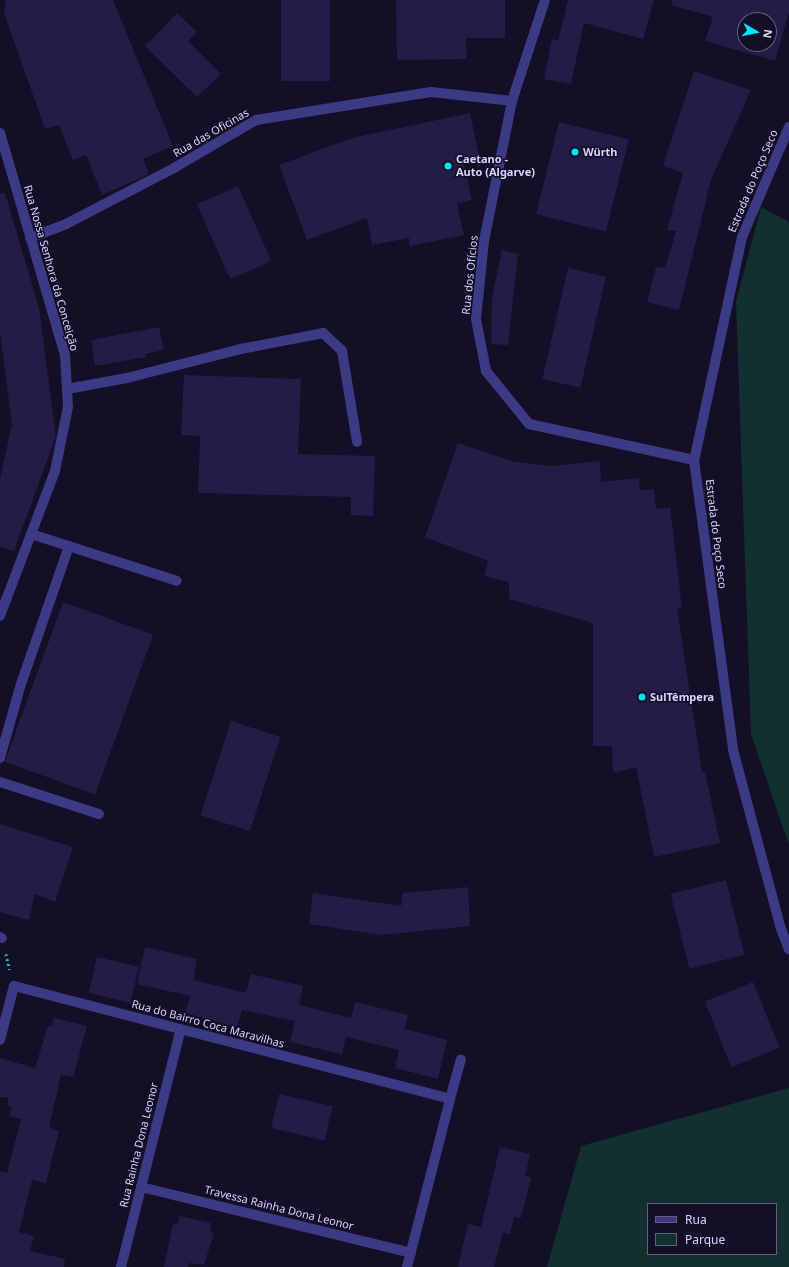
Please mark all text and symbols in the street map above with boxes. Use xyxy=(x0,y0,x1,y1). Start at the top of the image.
north arrow xyxy=(737,12,777,52)
text: N xyxy=(760,28,776,39)
street label: Rua das Oficinas xyxy=(171,106,251,160)
street label: Estrada do Poço Seco xyxy=(725,128,781,234)
place label: Würth xyxy=(583,145,618,159)
marker: Würth xyxy=(570,147,580,157)
place label: Caetano - Auto (Algarve) xyxy=(456,153,535,179)
marker: Caetano - Auto (Algarve) xyxy=(443,161,453,171)
street label: Rua Nossa Senhora da Conceição xyxy=(21,184,81,352)
street label: Rua dos Ofícios xyxy=(459,235,481,315)
street label: Estrada do Poço Seco xyxy=(703,479,729,589)
place label: SulTêmpera xyxy=(650,690,714,704)
marker: SulTêmpera xyxy=(637,692,647,702)
street label: Rua do Bairro Coca Maravilhas xyxy=(130,997,286,1051)
street label: Rua Rainha Dona Leonor xyxy=(117,1081,161,1209)
street label: Travessa Rainha Dona Leonor xyxy=(203,1183,355,1233)
legend xyxy=(647,1203,777,1255)
text: Rua xyxy=(685,1211,707,1228)
text: Parque xyxy=(685,1231,725,1248)

